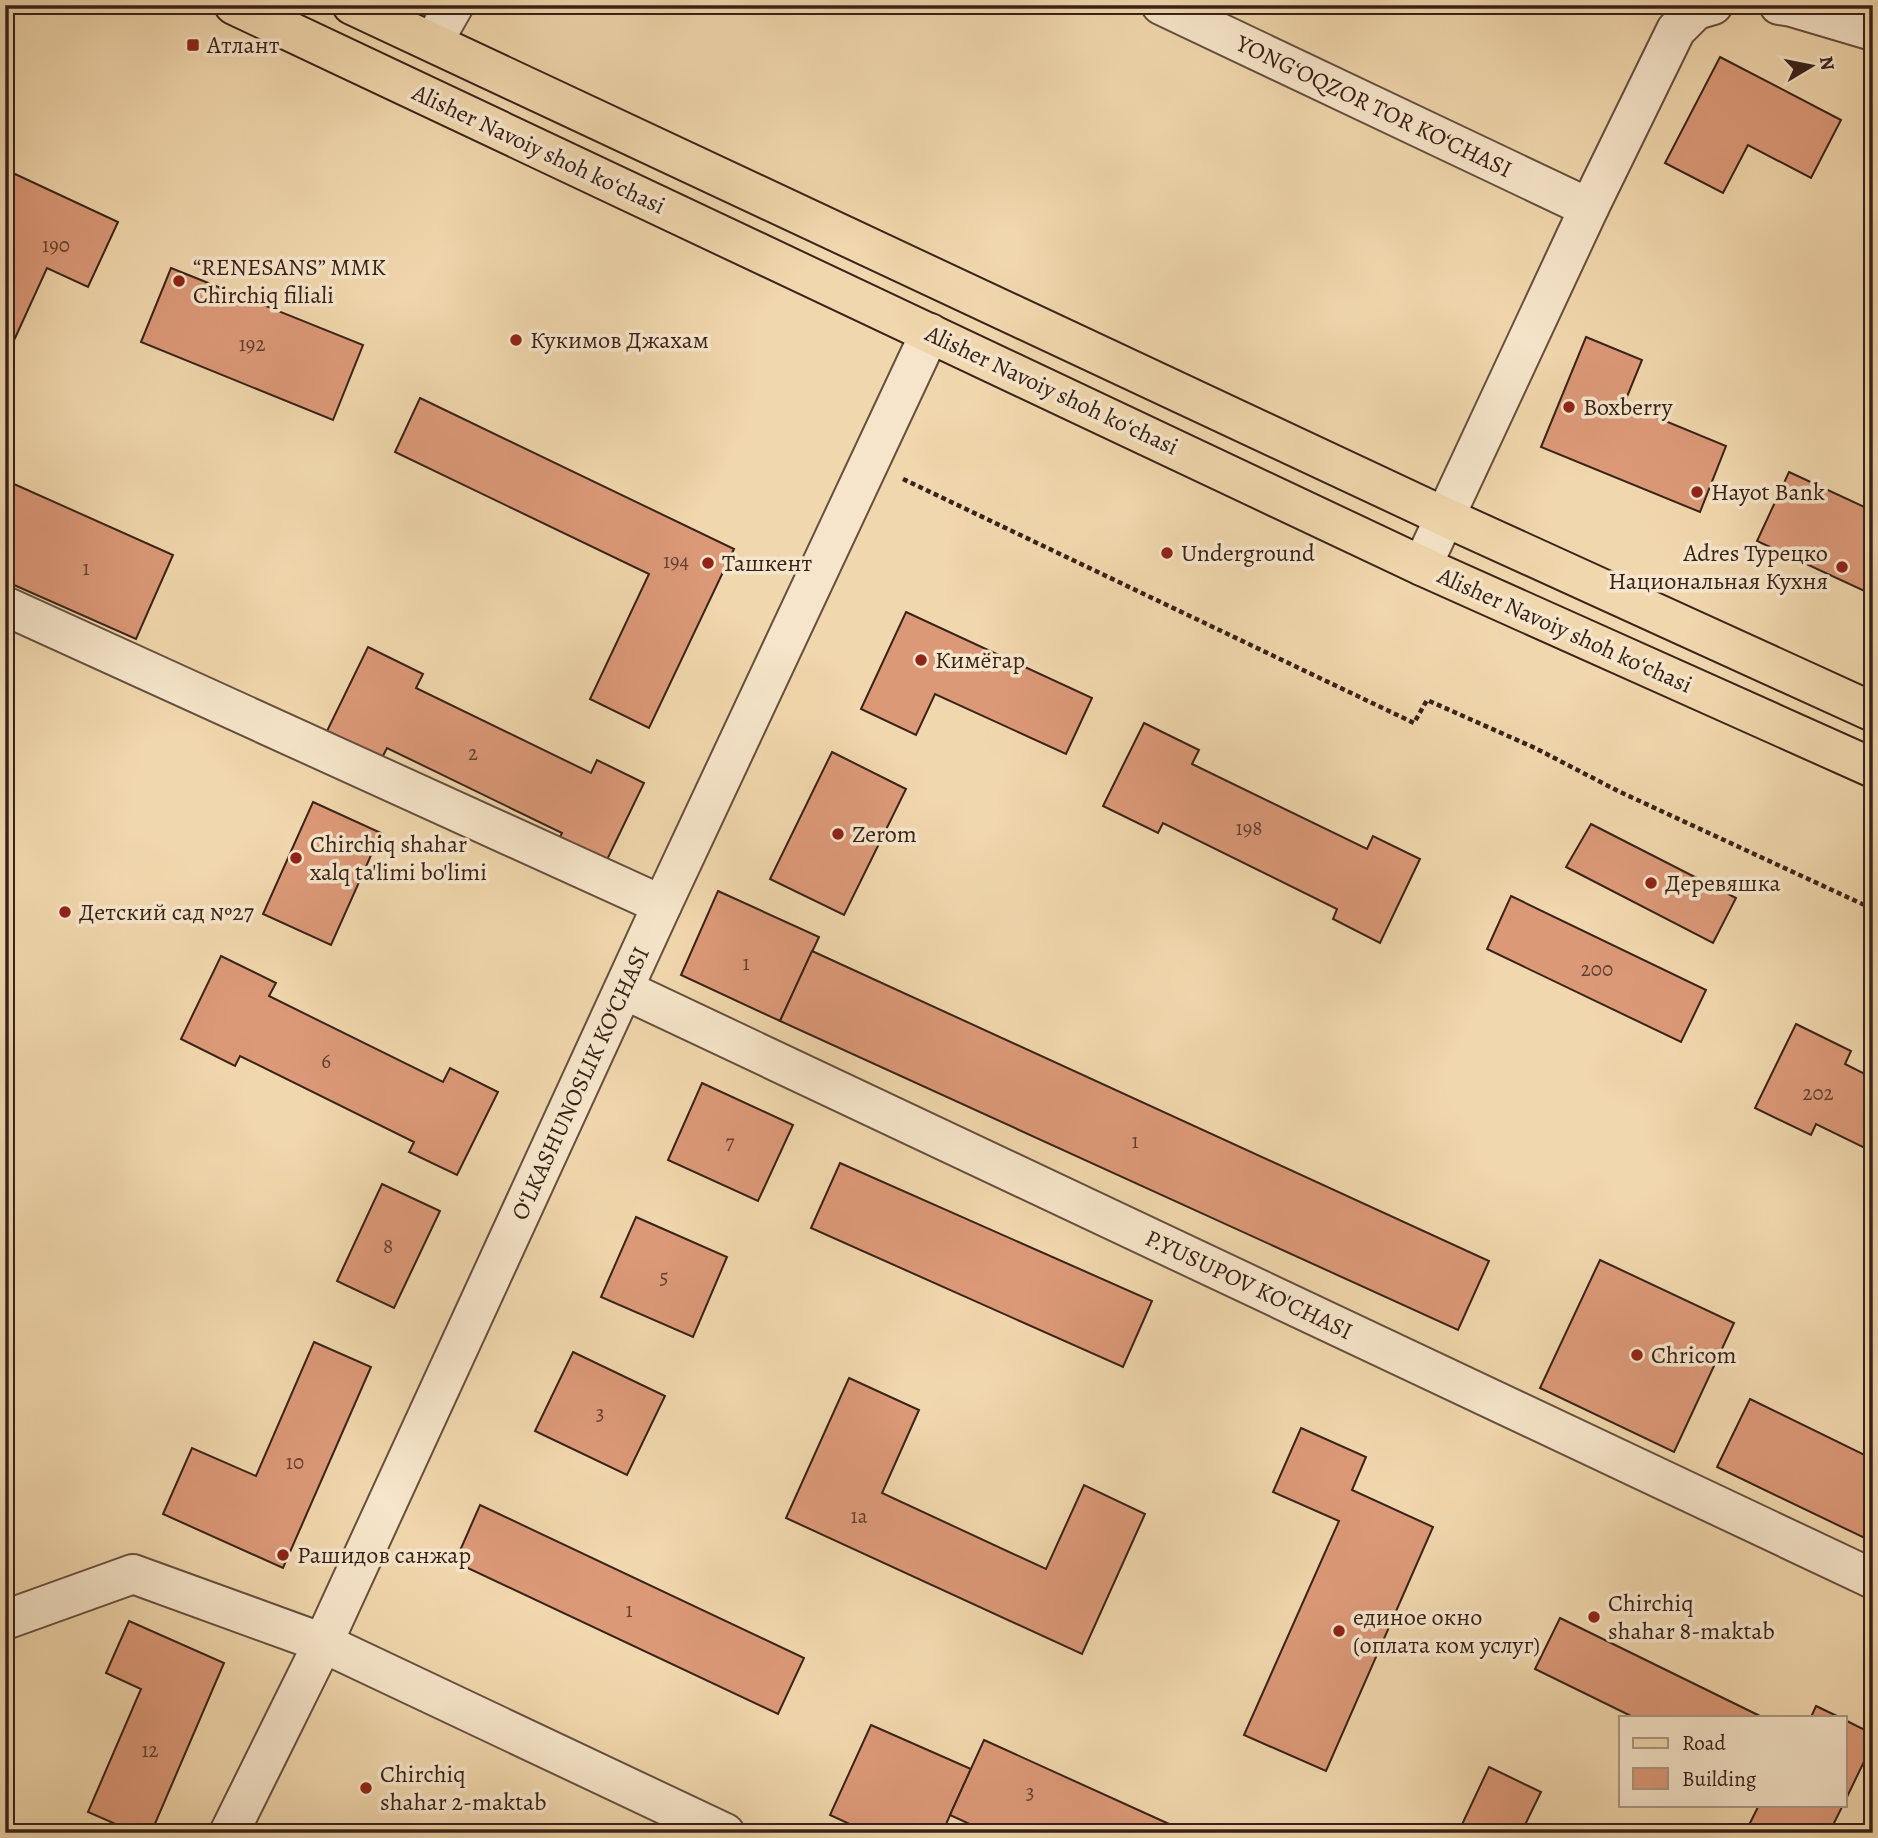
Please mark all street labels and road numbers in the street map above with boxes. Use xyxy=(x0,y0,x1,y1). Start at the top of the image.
street label: YONG‘OQZOR TOR KO‘CHASI xyxy=(1230,27,1517,185)
street label: Alisher Navoiy shoh koʻchasi xyxy=(406,76,671,222)
street label: Alisher Navoiy shoh koʻchasi xyxy=(919,317,1184,463)
street label: Alisher Navoiy shoh koʻchasi xyxy=(1432,559,1697,701)
street label: O‘LKASHUNOSLIK KO‘CHASI xyxy=(503,941,657,1225)
street label: P.YUSUPOV KO'CHASI xyxy=(1140,1222,1358,1347)

